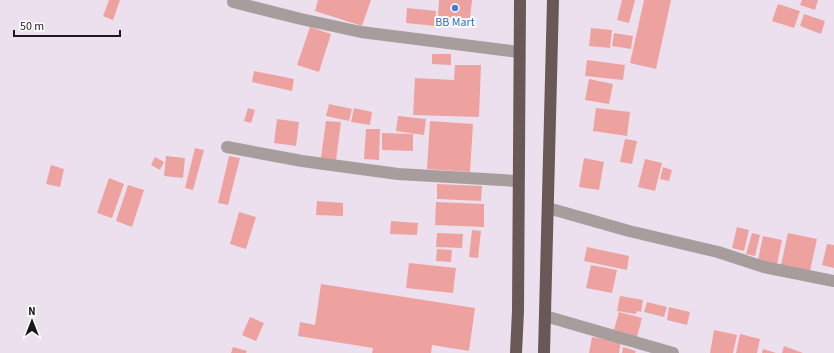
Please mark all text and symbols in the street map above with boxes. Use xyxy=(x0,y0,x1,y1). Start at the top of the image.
marker: BB Mart xyxy=(450,3,460,13)
scale bar xyxy=(14,12,120,38)
place label: BB Mart xyxy=(435,14,475,31)
text: 50 m xyxy=(20,18,44,35)
north arrow xyxy=(12,301,52,341)
text: N xyxy=(28,304,36,319)

